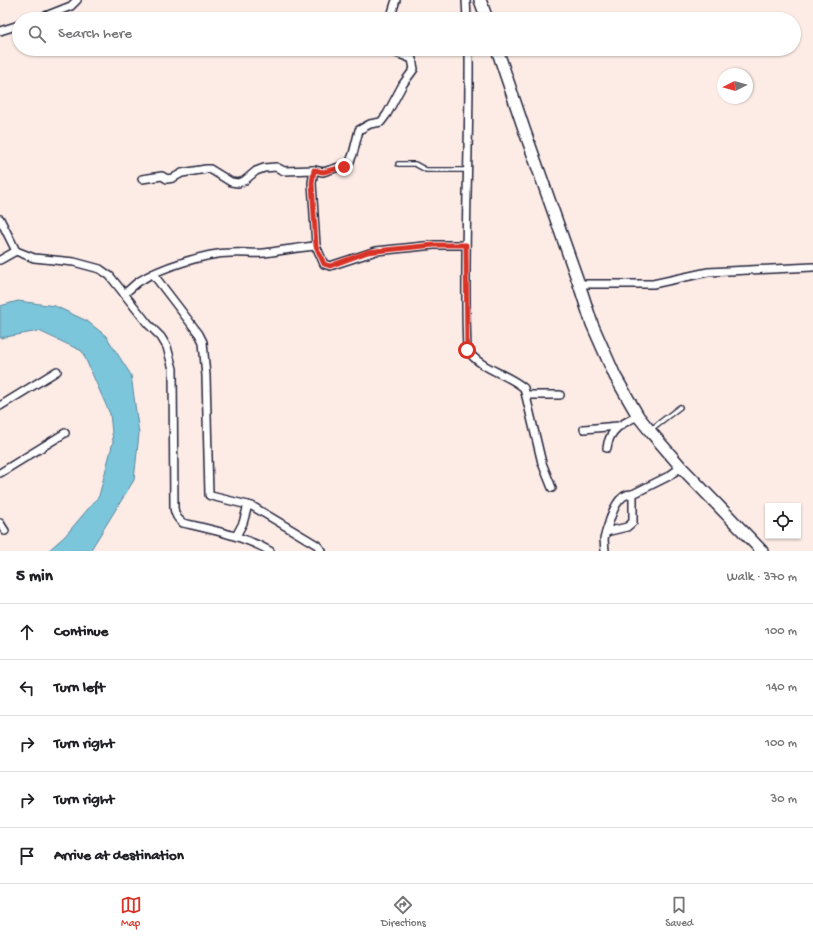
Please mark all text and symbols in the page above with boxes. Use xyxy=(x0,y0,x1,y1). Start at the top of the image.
search box xyxy=(12,12,801,56)
icon: search xyxy=(26,23,48,45)
text: Search here xyxy=(58,25,132,43)
north arrow xyxy=(717,68,753,104)
route end xyxy=(335,158,353,176)
route start xyxy=(458,341,476,359)
map controls xyxy=(765,503,801,539)
button: locate xyxy=(765,503,801,539)
text: 5 min xyxy=(16,567,53,587)
text: Walk · 370 m xyxy=(727,570,797,585)
icon: ahead xyxy=(16,621,38,643)
text: Continue xyxy=(54,623,108,641)
text: 100 m xyxy=(765,624,797,639)
icon: left xyxy=(16,677,38,699)
text: Turn left xyxy=(54,679,105,697)
text: 140 m xyxy=(766,680,797,695)
icon: right xyxy=(16,733,38,755)
text: Turn right xyxy=(54,735,114,753)
text: 100 m xyxy=(765,736,797,751)
icon: right xyxy=(16,789,38,811)
text: Turn right xyxy=(54,791,114,809)
text: 30 m xyxy=(771,792,797,807)
icon: arrive xyxy=(16,845,38,867)
text: Arrive at destination xyxy=(54,847,184,865)
tab: Map xyxy=(120,894,142,930)
tab: Directions xyxy=(381,894,426,930)
tab: Saved xyxy=(665,894,693,930)

